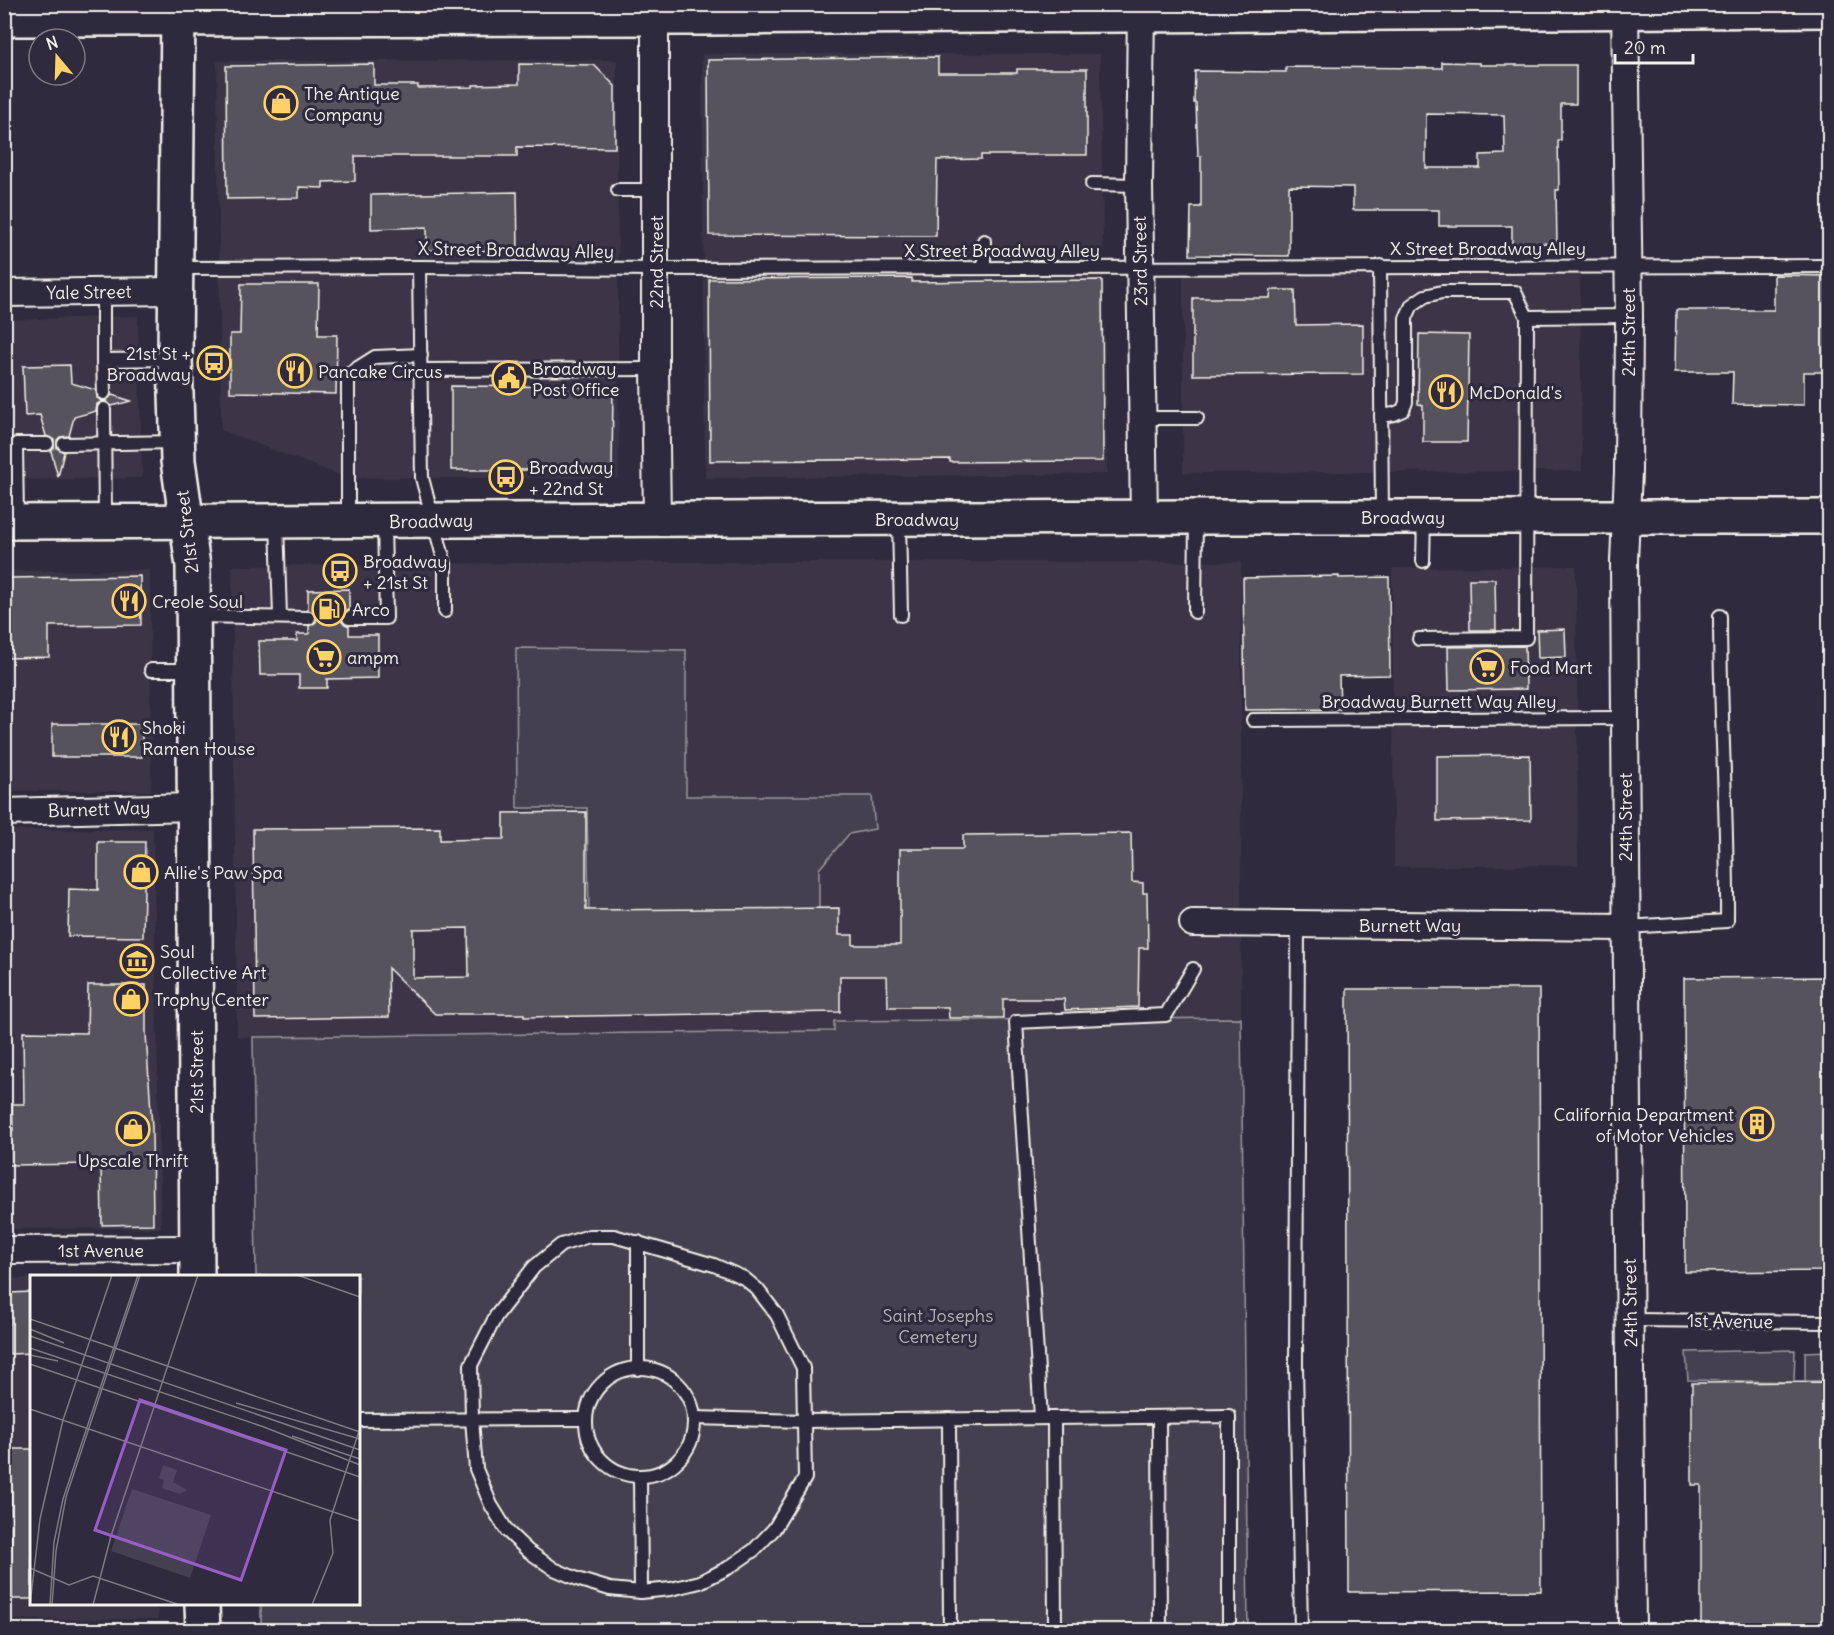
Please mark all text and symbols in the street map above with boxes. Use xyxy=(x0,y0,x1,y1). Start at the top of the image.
north arrow xyxy=(27,27,87,87)
scale bar xyxy=(1615,27,1693,65)
text: N xyxy=(44,32,61,54)
text: 20 m xyxy=(1624,36,1666,59)
place label: The Antique Company xyxy=(304,82,400,126)
shop icon: The Antique Company xyxy=(263,85,299,121)
street label: 22nd Street xyxy=(645,215,668,309)
street label: 23rd Street xyxy=(1128,216,1152,306)
street label: X Street Broadway Alley xyxy=(418,237,614,263)
street label: X Street Broadway Alley xyxy=(1390,237,1586,260)
street label: X Street Broadway Alley xyxy=(904,239,1100,262)
street label: Yale Street xyxy=(46,280,132,304)
street label: 24th Street xyxy=(1617,288,1640,376)
place label: 21st St + Broadway xyxy=(107,342,191,386)
bus stop icon: 21st St + Broadway xyxy=(196,345,232,381)
restaurant icon: Pancake Circus xyxy=(277,353,313,389)
place label: Broadway Post Office xyxy=(532,357,619,401)
place label: Pancake Circus xyxy=(318,360,442,383)
public building icon: Broadway Post Office xyxy=(491,360,527,396)
restaurant icon: McDonald's xyxy=(1428,374,1464,410)
place label: McDonald's xyxy=(1469,381,1562,404)
place label: Broadway + 22nd St xyxy=(529,456,613,500)
bus stop icon: Broadway + 22nd St xyxy=(488,459,524,495)
street label: 21st Street xyxy=(170,489,204,575)
street label: Broadway xyxy=(1361,506,1445,529)
street label: Broadway xyxy=(875,508,959,531)
street label: Broadway xyxy=(389,509,473,533)
place label: Broadway + 21st St xyxy=(363,550,447,594)
bus stop icon: Broadway + 21st St xyxy=(322,553,358,589)
restaurant icon: Creole Soul xyxy=(111,583,147,619)
place label: Creole Soul xyxy=(152,590,243,613)
fuel station icon: Arco xyxy=(311,591,347,627)
place label: Arco xyxy=(352,598,390,621)
supermarket icon: ampm xyxy=(306,639,342,675)
place label: ampm xyxy=(347,646,399,669)
supermarket icon: Food Mart xyxy=(1469,649,1505,685)
place label: Food Mart xyxy=(1510,656,1593,679)
street label: Broadway Burnett Way Alley xyxy=(1322,690,1556,713)
place label: Shoki Ramen House xyxy=(142,716,255,760)
restaurant icon: Shoki Ramen House xyxy=(101,719,137,755)
street label: 24th Street xyxy=(1614,773,1637,861)
street label: Burnett Way xyxy=(47,796,151,822)
shop icon: Allie's Paw Spa xyxy=(123,854,159,890)
place label: Allie's Paw Spa xyxy=(164,861,283,884)
street label: Burnett Way xyxy=(1359,914,1461,937)
place label: Soul Collective Art xyxy=(160,940,267,984)
museum icon: Soul Collective Art xyxy=(119,943,155,979)
shop icon: Trophy Center xyxy=(113,981,149,1017)
place label: Trophy Center xyxy=(154,988,269,1011)
street label: 21st Street xyxy=(185,1030,208,1114)
place label: California Department of Motor Vehicles xyxy=(1554,1103,1734,1147)
building icon: California Department of Motor Vehicles xyxy=(1739,1106,1775,1142)
shop icon: Upscale Thrift xyxy=(115,1111,151,1147)
place label: Upscale Thrift xyxy=(77,1149,189,1172)
street label: 1st Avenue xyxy=(58,1239,144,1262)
street label: 24th Street xyxy=(1618,1258,1642,1348)
inset map xyxy=(30,1275,360,1605)
park label: Saint Josephs Cemetery xyxy=(883,1304,993,1348)
street label: 1st Avenue xyxy=(1687,1309,1773,1333)

